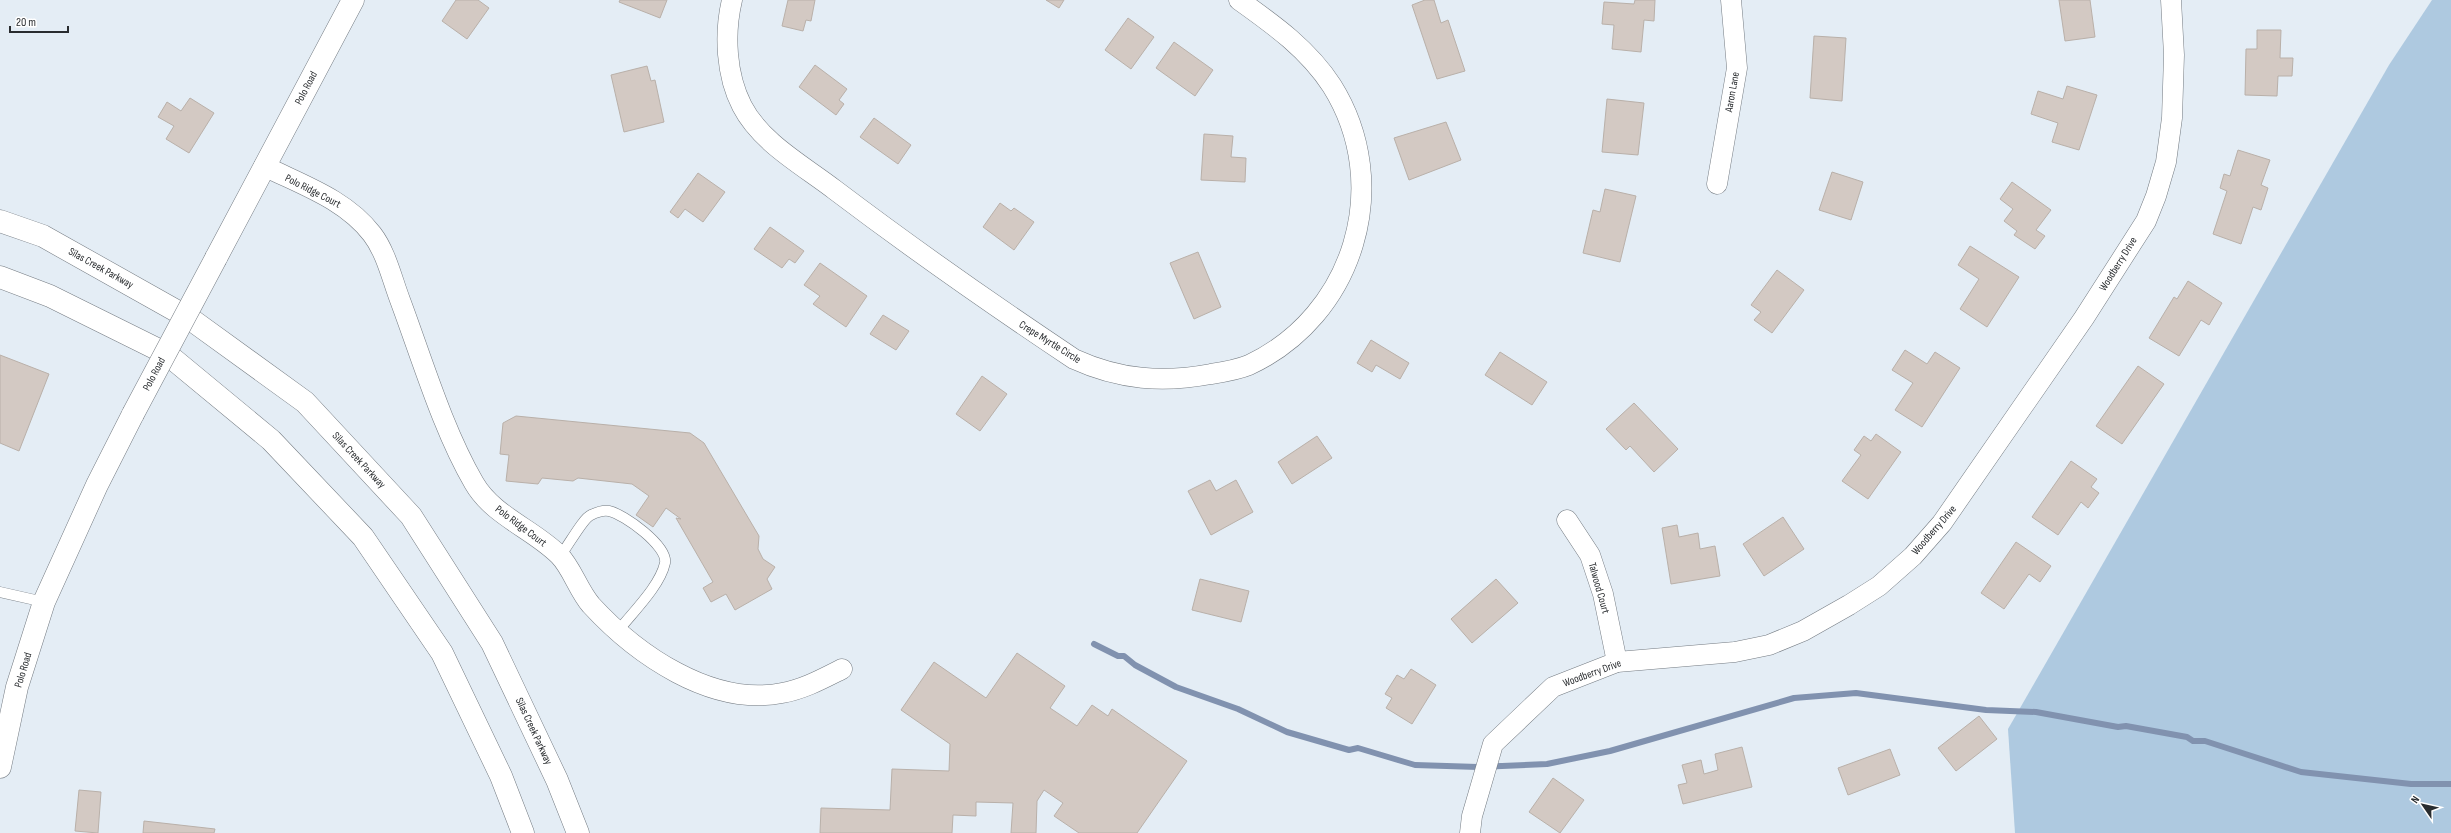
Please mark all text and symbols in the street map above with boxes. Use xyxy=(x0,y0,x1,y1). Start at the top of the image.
scale bar xyxy=(10,8,68,34)
text: 20 m xyxy=(16,15,36,30)
street label: Polo Road xyxy=(292,69,320,107)
street label: Aaron Lane xyxy=(1722,71,1742,114)
street label: Polo Ridge Court xyxy=(283,171,344,211)
street label: Woodberry Drive xyxy=(2096,235,2140,293)
street label: Silas Creek Parkway xyxy=(66,245,136,292)
street label: Crepe Myrtle Circle xyxy=(1017,318,1083,366)
street label: Polo Road xyxy=(140,355,168,393)
street label: Silas Creek Parkway xyxy=(330,429,389,491)
street label: Polo Ridge Court xyxy=(493,503,550,550)
street label: Woodberry Drive xyxy=(1909,503,1959,557)
street label: Talwood Court xyxy=(1585,561,1613,616)
street label: Polo Road xyxy=(12,651,35,689)
street label: Woodberry Drive xyxy=(1561,656,1623,690)
street label: Silas Creek Parkway xyxy=(513,695,555,767)
north arrow xyxy=(2403,785,2443,825)
text: N xyxy=(2408,794,2422,806)

